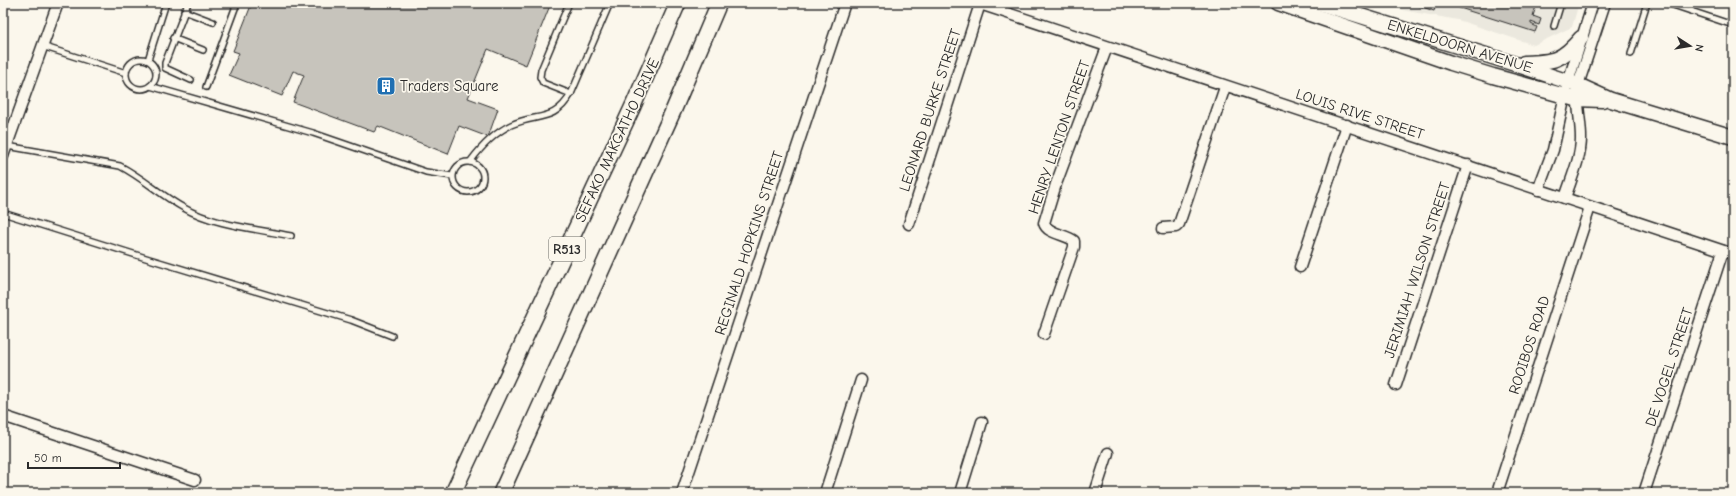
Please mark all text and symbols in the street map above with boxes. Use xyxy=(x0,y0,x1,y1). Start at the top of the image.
street label: ENKELDOORN AVENUE xyxy=(1385,15,1535,77)
street label: LEONARD BURKE STREET xyxy=(895,26,965,194)
north arrow xyxy=(1670,26,1710,66)
text: N xyxy=(1692,43,1706,53)
street label: SEFAKO MAKGATHO DRIVE xyxy=(571,55,663,225)
street label: HENRY LENTON STREET xyxy=(1024,58,1094,216)
building icon: Traders Square xyxy=(375,75,397,97)
place label: Traders Square xyxy=(400,77,499,95)
street label: LOUIS RIVE STREET xyxy=(1293,85,1427,143)
street label: REGINALD HOPKINS STREET xyxy=(711,149,787,337)
street label: JERIMIAH WILSON STREET xyxy=(1380,180,1454,360)
road number: R513 xyxy=(549,237,585,261)
street label: ROOIBOS ROAD xyxy=(1505,293,1553,397)
street label: DE VOGEL STREET xyxy=(1641,305,1697,429)
scale bar xyxy=(28,444,120,470)
text: 50 m xyxy=(34,451,62,465)

